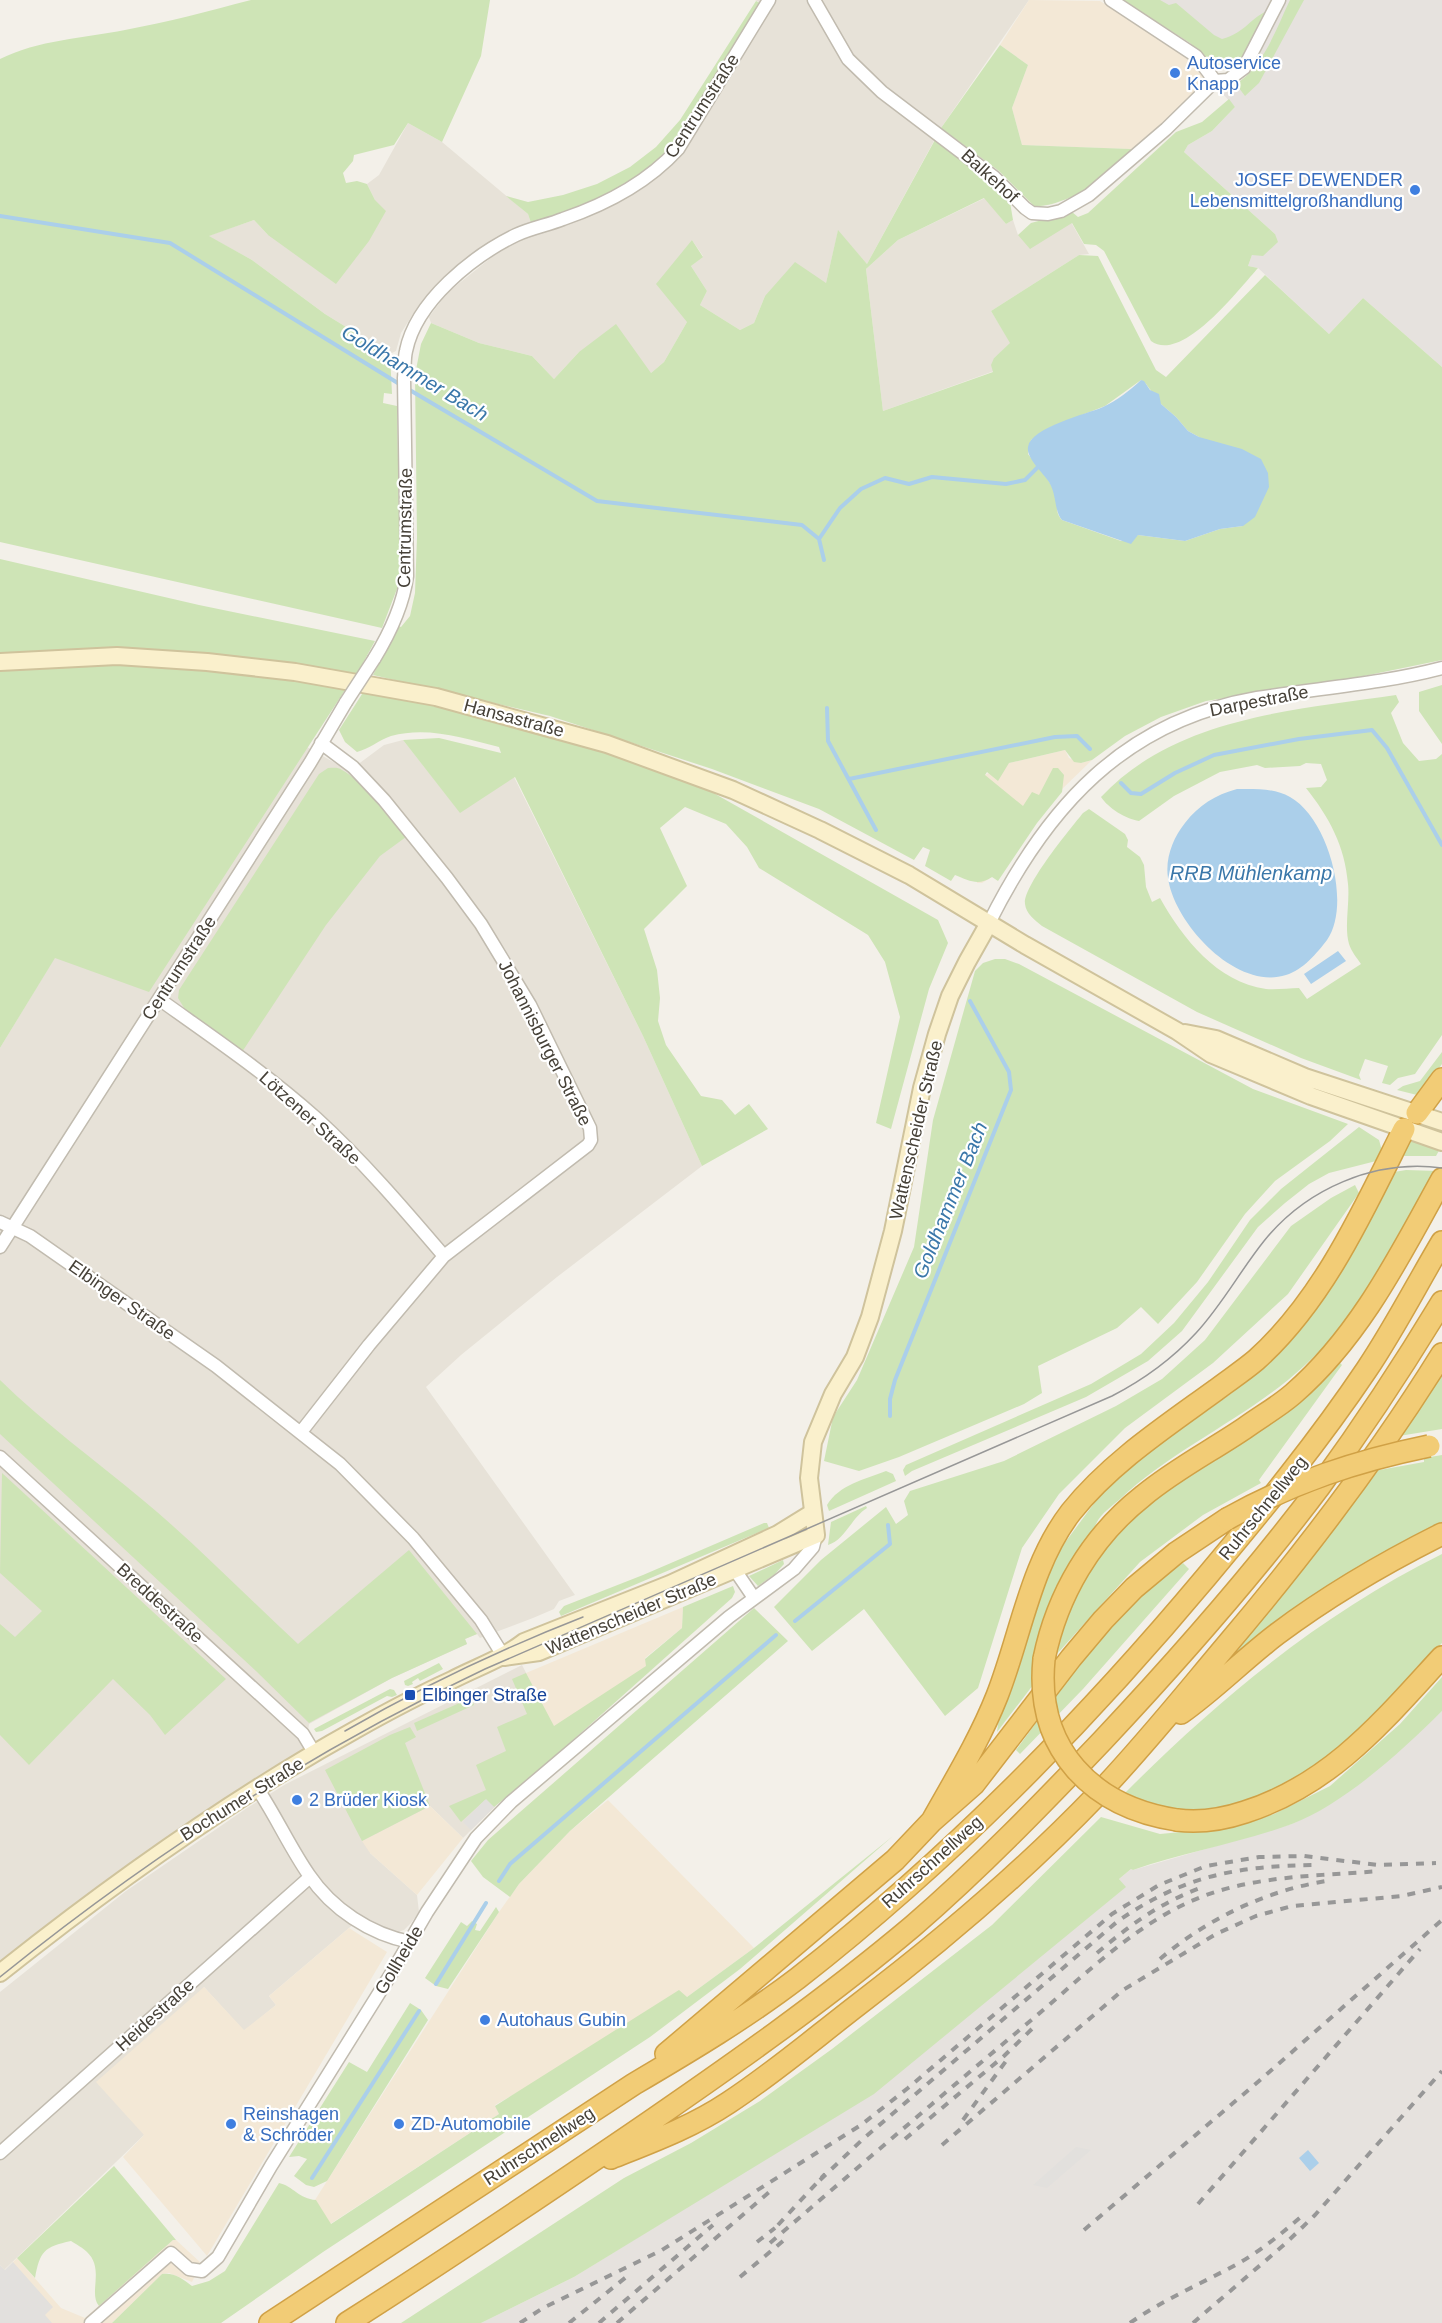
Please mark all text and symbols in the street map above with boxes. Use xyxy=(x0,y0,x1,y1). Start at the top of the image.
street label: Centrumstraße xyxy=(661,50,743,162)
place label: Autoservice Knapp xyxy=(1187,53,1281,94)
marker: Autoservice Knapp xyxy=(1168,66,1182,80)
street label: Balkehof xyxy=(957,145,1023,208)
place label: JOSEF DEWENDER Lebensmittelgroßhandlung xyxy=(1190,170,1403,211)
marker: JOSEF DEWENDER Lebensmittelgroßhandlung xyxy=(1408,183,1422,197)
water label: Goldhammer Bach xyxy=(338,321,492,425)
street label: Centrumstraße xyxy=(394,468,416,588)
street label: Darpestraße xyxy=(1208,682,1310,720)
street label: Hansastraße xyxy=(462,695,566,741)
water label: RRB Mühlenkamp xyxy=(1170,862,1332,884)
street label: Centrumstraße xyxy=(138,912,220,1024)
street label: Johannisburger Straße xyxy=(495,957,595,1129)
street label: Wattenscheider Straße xyxy=(886,1038,946,1222)
street label: Lötzener Straße xyxy=(255,1067,365,1169)
water label: Goldhammer Bach xyxy=(909,1119,991,1281)
street label: Elbinger Straße xyxy=(65,1256,179,1344)
street label: Ruhrschnellweg xyxy=(1215,1452,1311,1564)
street label: Breddestraße xyxy=(113,1559,207,1647)
street label: Wattenscheider Straße xyxy=(543,1569,719,1659)
place label: Elbinger Straße xyxy=(422,1685,547,1705)
marker: Elbinger Straße xyxy=(403,1688,417,1702)
street label: Bochumer Straße xyxy=(177,1753,307,1845)
place label: 2 Brüder Kiosk xyxy=(309,1790,428,1810)
marker: 2 Brüder Kiosk xyxy=(290,1793,304,1807)
street label: Ruhrschnellweg xyxy=(878,1812,986,1912)
street label: Gollheide xyxy=(371,1922,427,1998)
street label: Heidestraße xyxy=(112,1975,198,2055)
place label: Autohaus Gubin xyxy=(497,2010,626,2030)
marker: Autohaus Gubin xyxy=(478,2013,492,2027)
street label: Ruhrschnellweg xyxy=(480,2103,598,2189)
place label: Reinshagen & Schröder xyxy=(243,2104,339,2145)
place label: ZD-Automobile xyxy=(411,2114,531,2134)
marker: Reinshagen & Schröder xyxy=(224,2117,238,2131)
marker: ZD-Automobile xyxy=(392,2117,406,2131)

